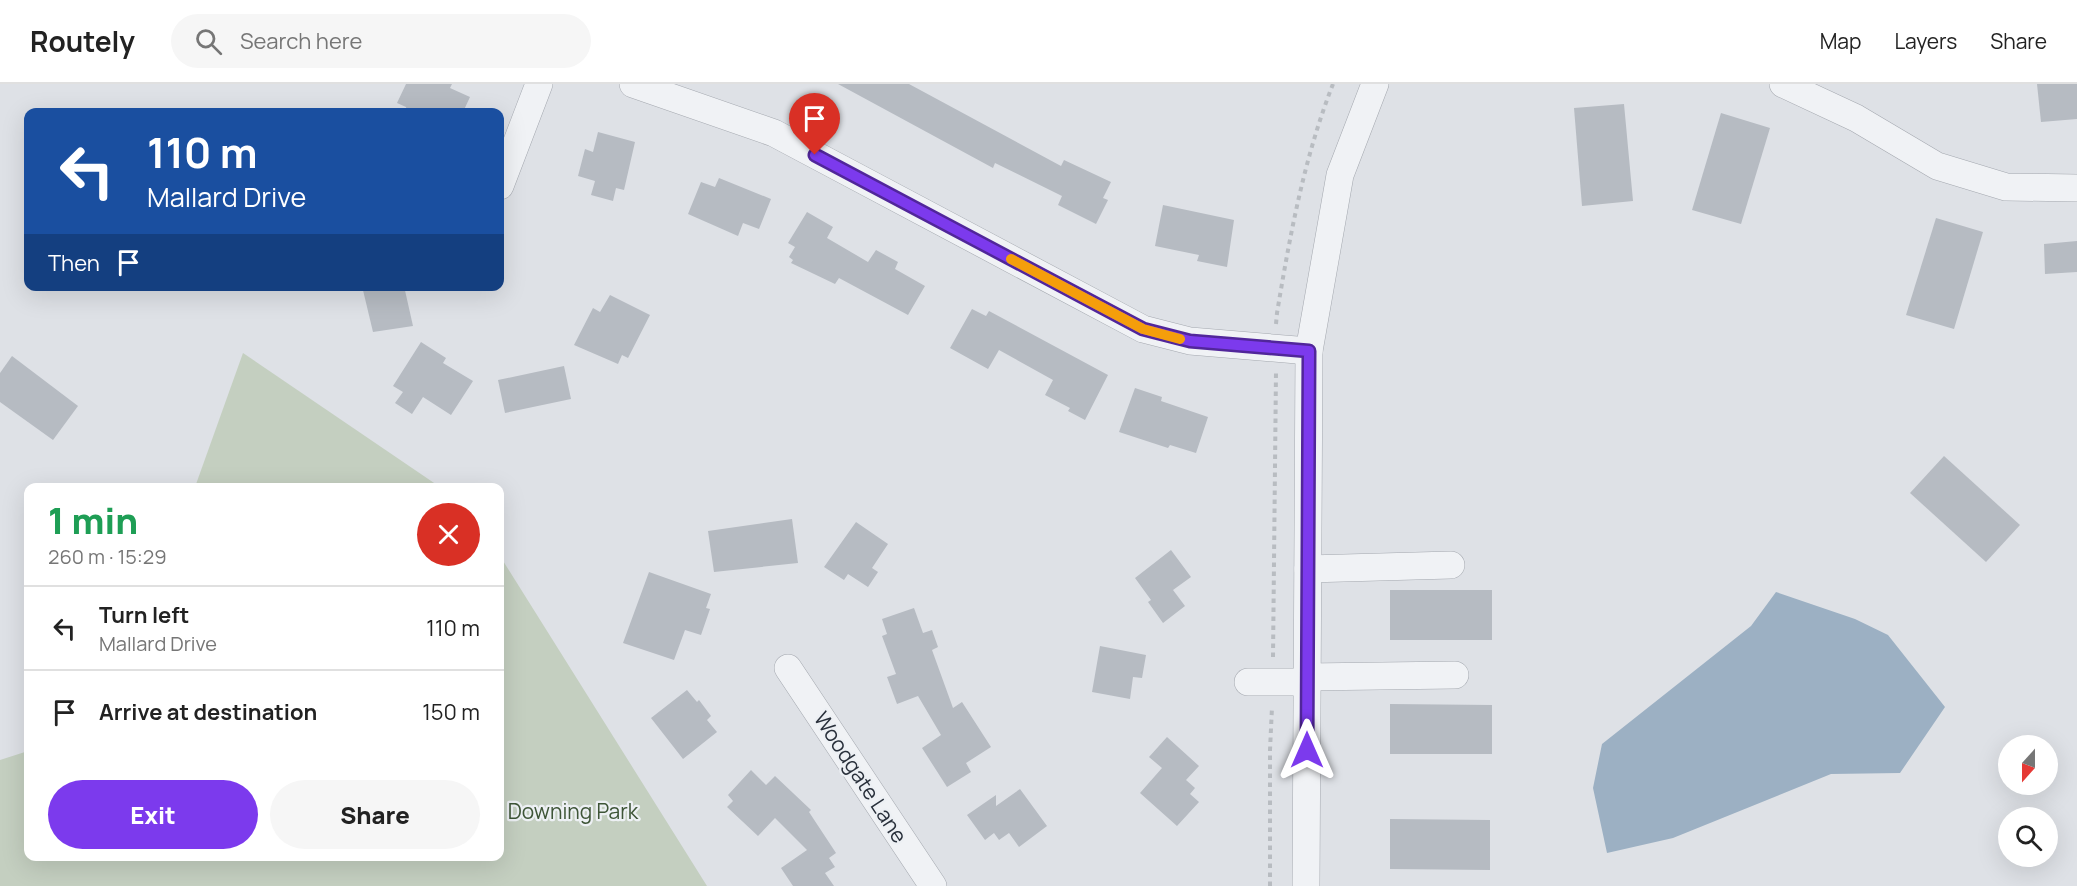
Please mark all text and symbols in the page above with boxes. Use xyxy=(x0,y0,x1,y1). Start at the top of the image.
search box xyxy=(171,14,591,68)
text: Routely xyxy=(30,22,135,60)
icon: search xyxy=(192,25,225,58)
text: Search here xyxy=(240,26,362,56)
text: Map xyxy=(1820,27,1861,55)
text: Layers xyxy=(1894,27,1957,55)
text: Share xyxy=(1990,27,2047,55)
pin xyxy=(789,93,840,155)
icon: arrive xyxy=(798,102,831,135)
text: 110 m xyxy=(147,123,258,181)
icon: left xyxy=(48,132,126,210)
text: Mallard Drive xyxy=(147,178,306,215)
icon: arrive xyxy=(112,246,145,279)
text: Then xyxy=(48,248,100,278)
text: 1 min xyxy=(48,496,138,545)
button: close xyxy=(417,503,480,566)
text: 260 m · 15:29 xyxy=(48,543,167,570)
text: Turn left xyxy=(99,600,189,630)
icon: left xyxy=(48,612,81,645)
text: 110 m xyxy=(426,613,480,643)
text: Mallard Drive xyxy=(99,630,217,657)
icon: arrive xyxy=(48,696,81,729)
text: Arrive at destination xyxy=(99,697,317,727)
text: 150 m xyxy=(422,697,480,727)
street label: Woodgate Lane xyxy=(808,706,914,848)
position arrow xyxy=(1275,718,1339,782)
north arrow xyxy=(1998,735,2058,795)
map controls xyxy=(1998,735,2058,867)
button: Exit xyxy=(48,780,258,849)
button: Share xyxy=(270,780,480,849)
park label: Downing Park xyxy=(508,797,639,825)
button: search xyxy=(1998,807,2058,867)

